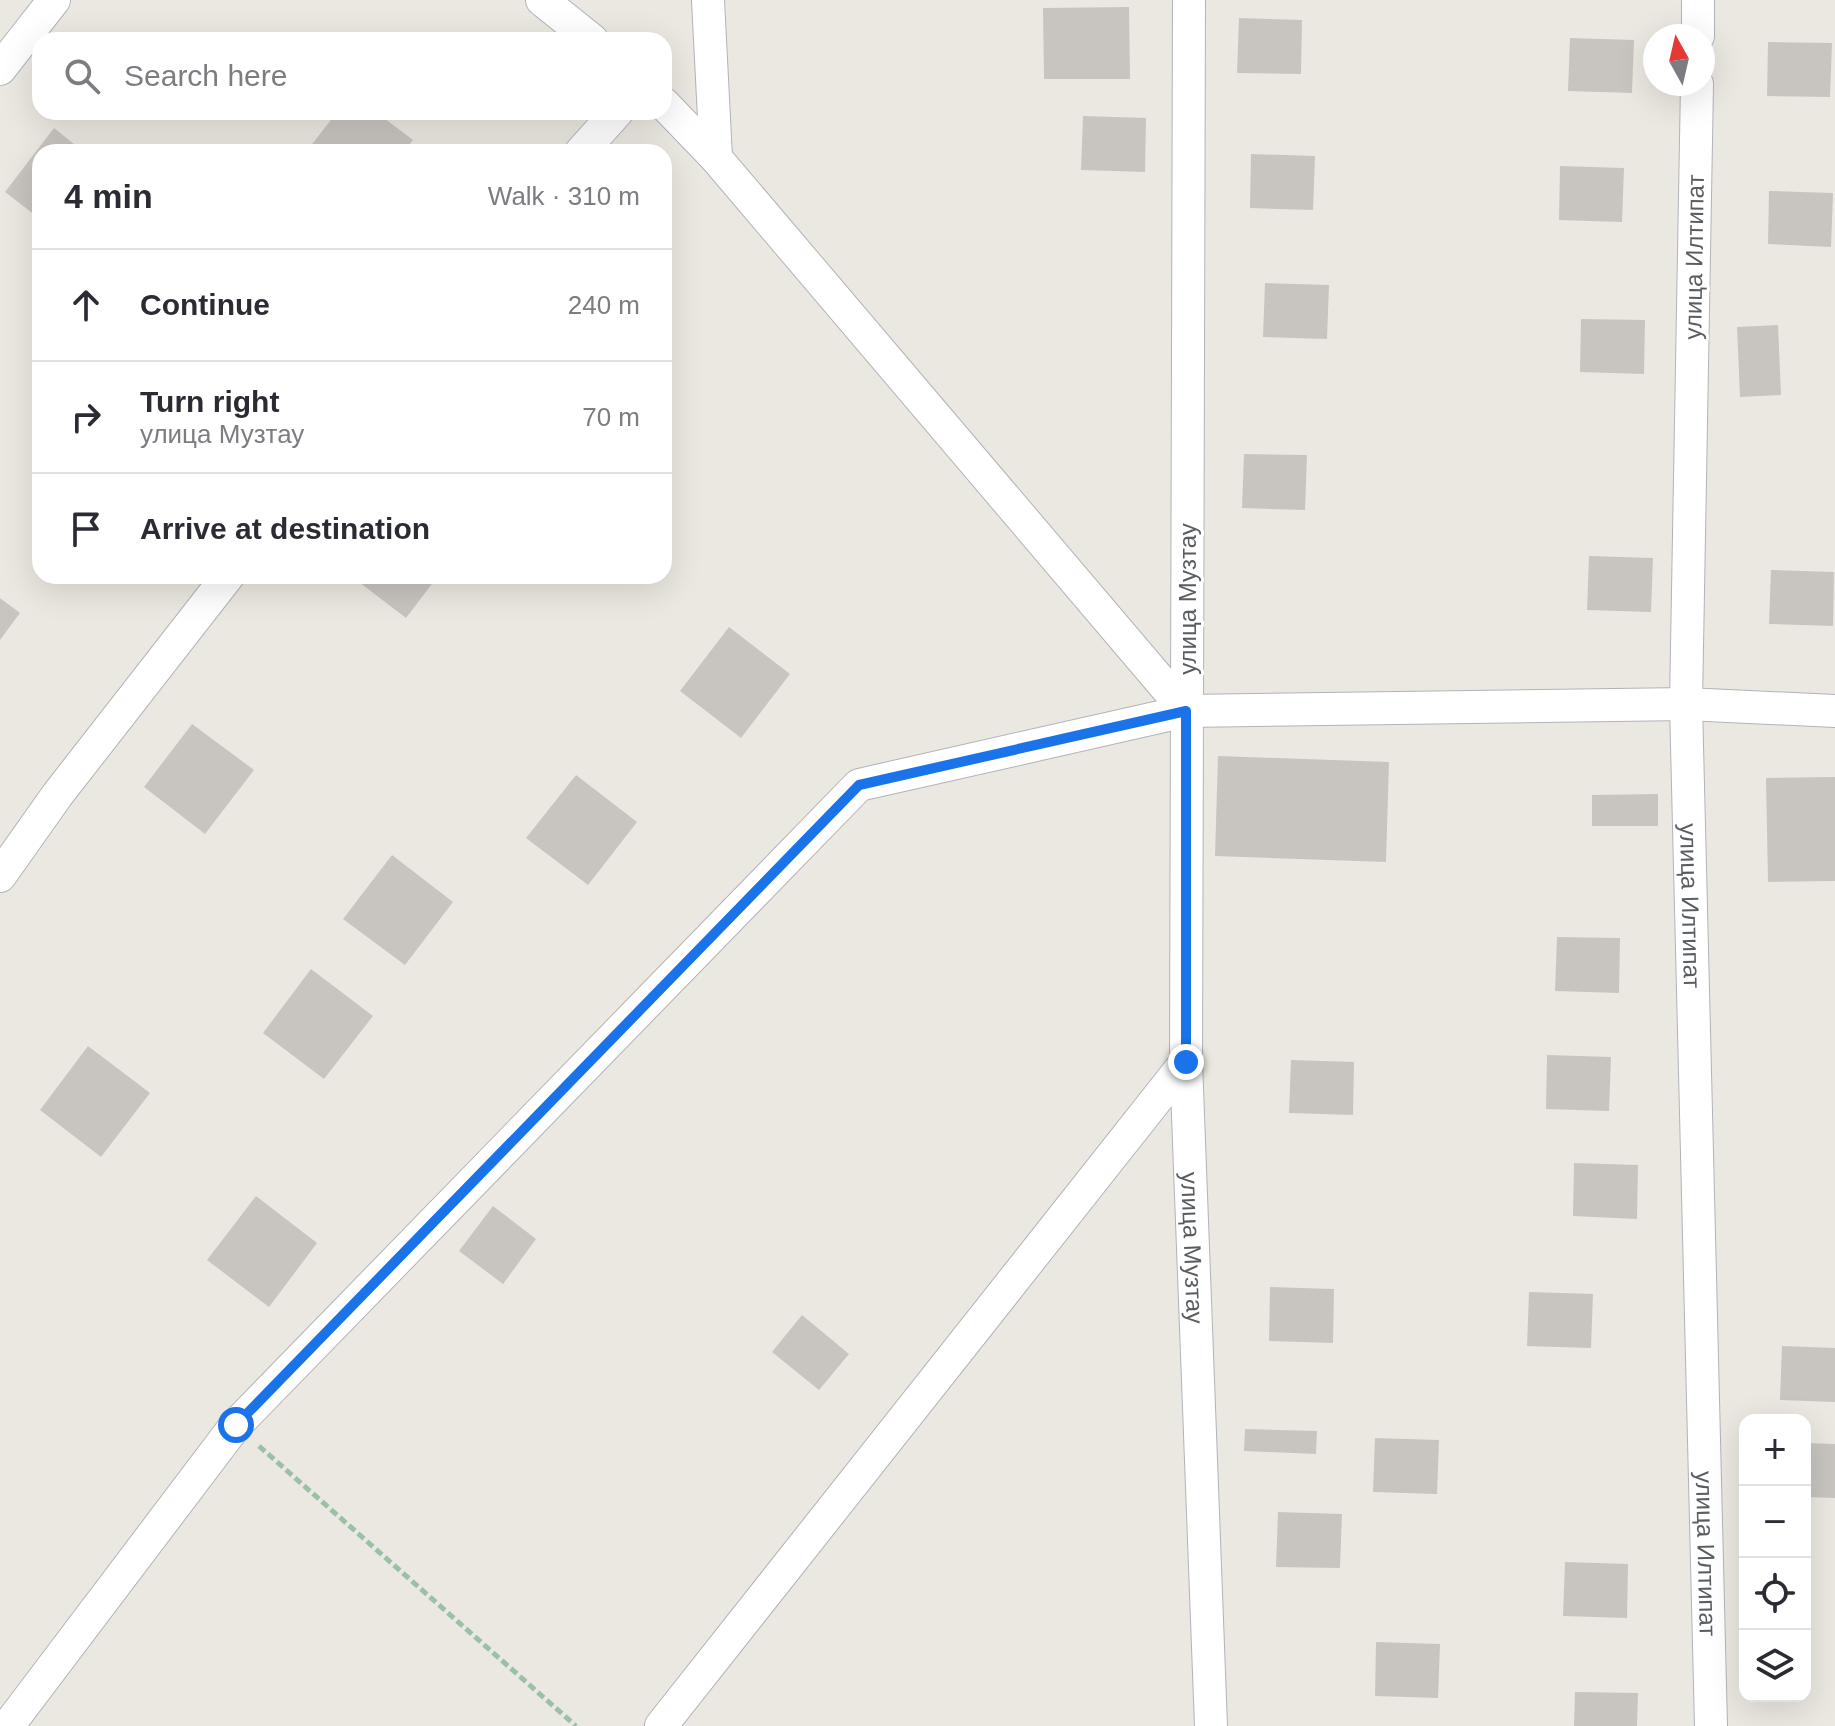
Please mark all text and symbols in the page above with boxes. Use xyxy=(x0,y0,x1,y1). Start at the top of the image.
north arrow xyxy=(1643,24,1715,96)
search box xyxy=(32,32,672,120)
icon: search xyxy=(60,54,104,98)
text: Search here xyxy=(124,59,287,92)
street label: улица Илтипат xyxy=(1679,174,1709,340)
text: 4 min xyxy=(64,177,153,215)
text: Walk · 310 m xyxy=(488,181,640,211)
icon: ahead xyxy=(64,283,108,327)
text: Continue xyxy=(140,288,270,321)
text: 240 m xyxy=(568,290,640,320)
text: Turn right xyxy=(140,385,279,418)
icon: right xyxy=(64,395,108,439)
text: 70 m xyxy=(582,402,640,432)
text: улица Музтау xyxy=(140,419,304,449)
icon: arrive xyxy=(64,507,108,551)
text: Arrive at destination xyxy=(140,512,430,545)
street label: улица Музтау xyxy=(1174,523,1201,675)
street label: улица Илтипат xyxy=(1675,823,1706,989)
route end xyxy=(1168,1044,1204,1080)
street label: улица Музтау xyxy=(1177,1172,1209,1324)
route start xyxy=(218,1407,254,1443)
map controls xyxy=(1739,1414,1811,1702)
button: + xyxy=(1739,1414,1811,1486)
street label: улица Илтипат xyxy=(1691,1471,1722,1637)
button: − xyxy=(1739,1486,1811,1558)
button: locate xyxy=(1739,1558,1811,1630)
button: layers xyxy=(1739,1630,1811,1702)

